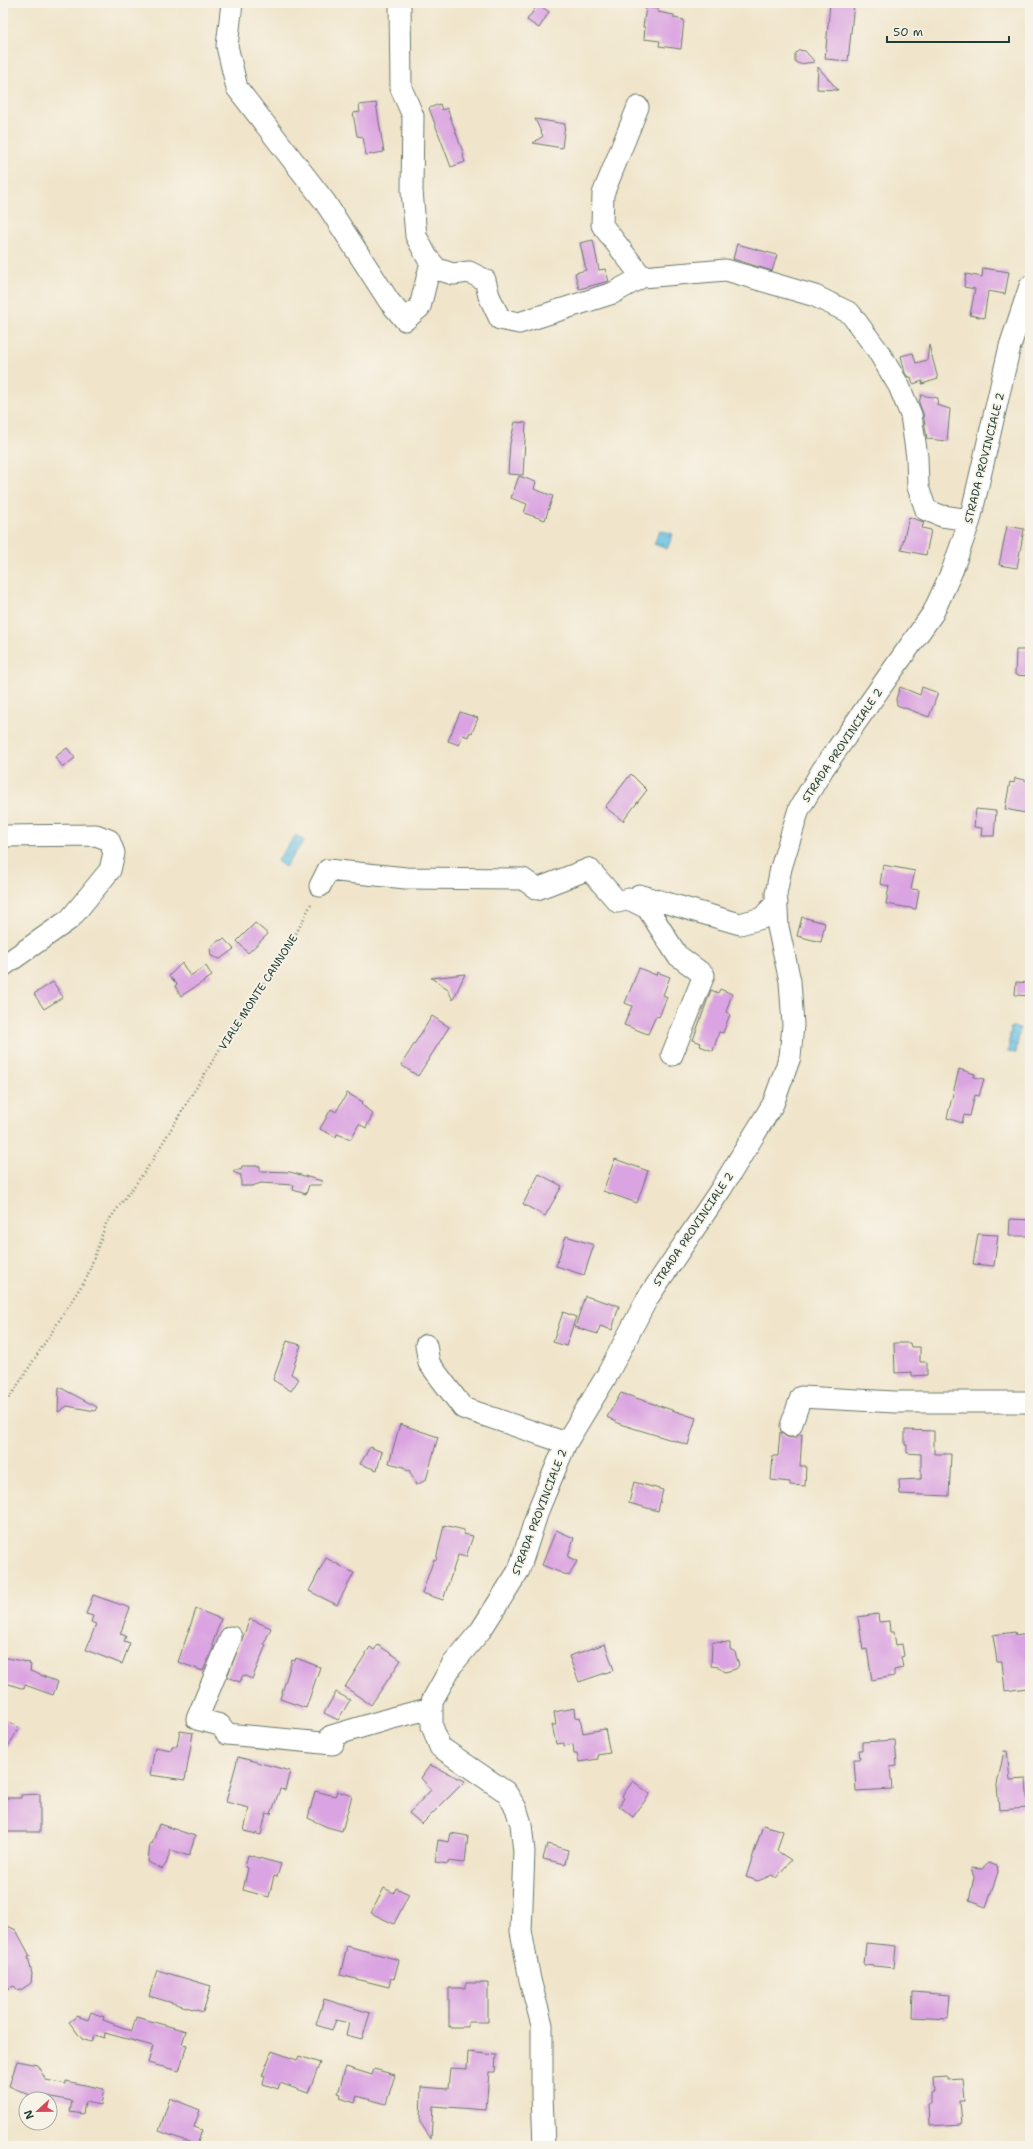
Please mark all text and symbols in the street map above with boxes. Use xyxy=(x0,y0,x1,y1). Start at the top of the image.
scale bar xyxy=(887,18,1009,44)
text: 50 m xyxy=(893,24,923,40)
street label: STRADA PROVINCIALE 2 xyxy=(961,391,1008,525)
street label: STRADA PROVINCIALE 2 xyxy=(799,685,886,805)
street label: VIALE MONTE CANNONE xyxy=(215,931,302,1053)
street label: STRADA PROVINCIALE 2 xyxy=(650,1169,737,1289)
street label: STRADA PROVINCIALE 2 xyxy=(508,1447,571,1578)
north arrow xyxy=(18,2091,58,2131)
text: N xyxy=(20,2107,38,2121)

